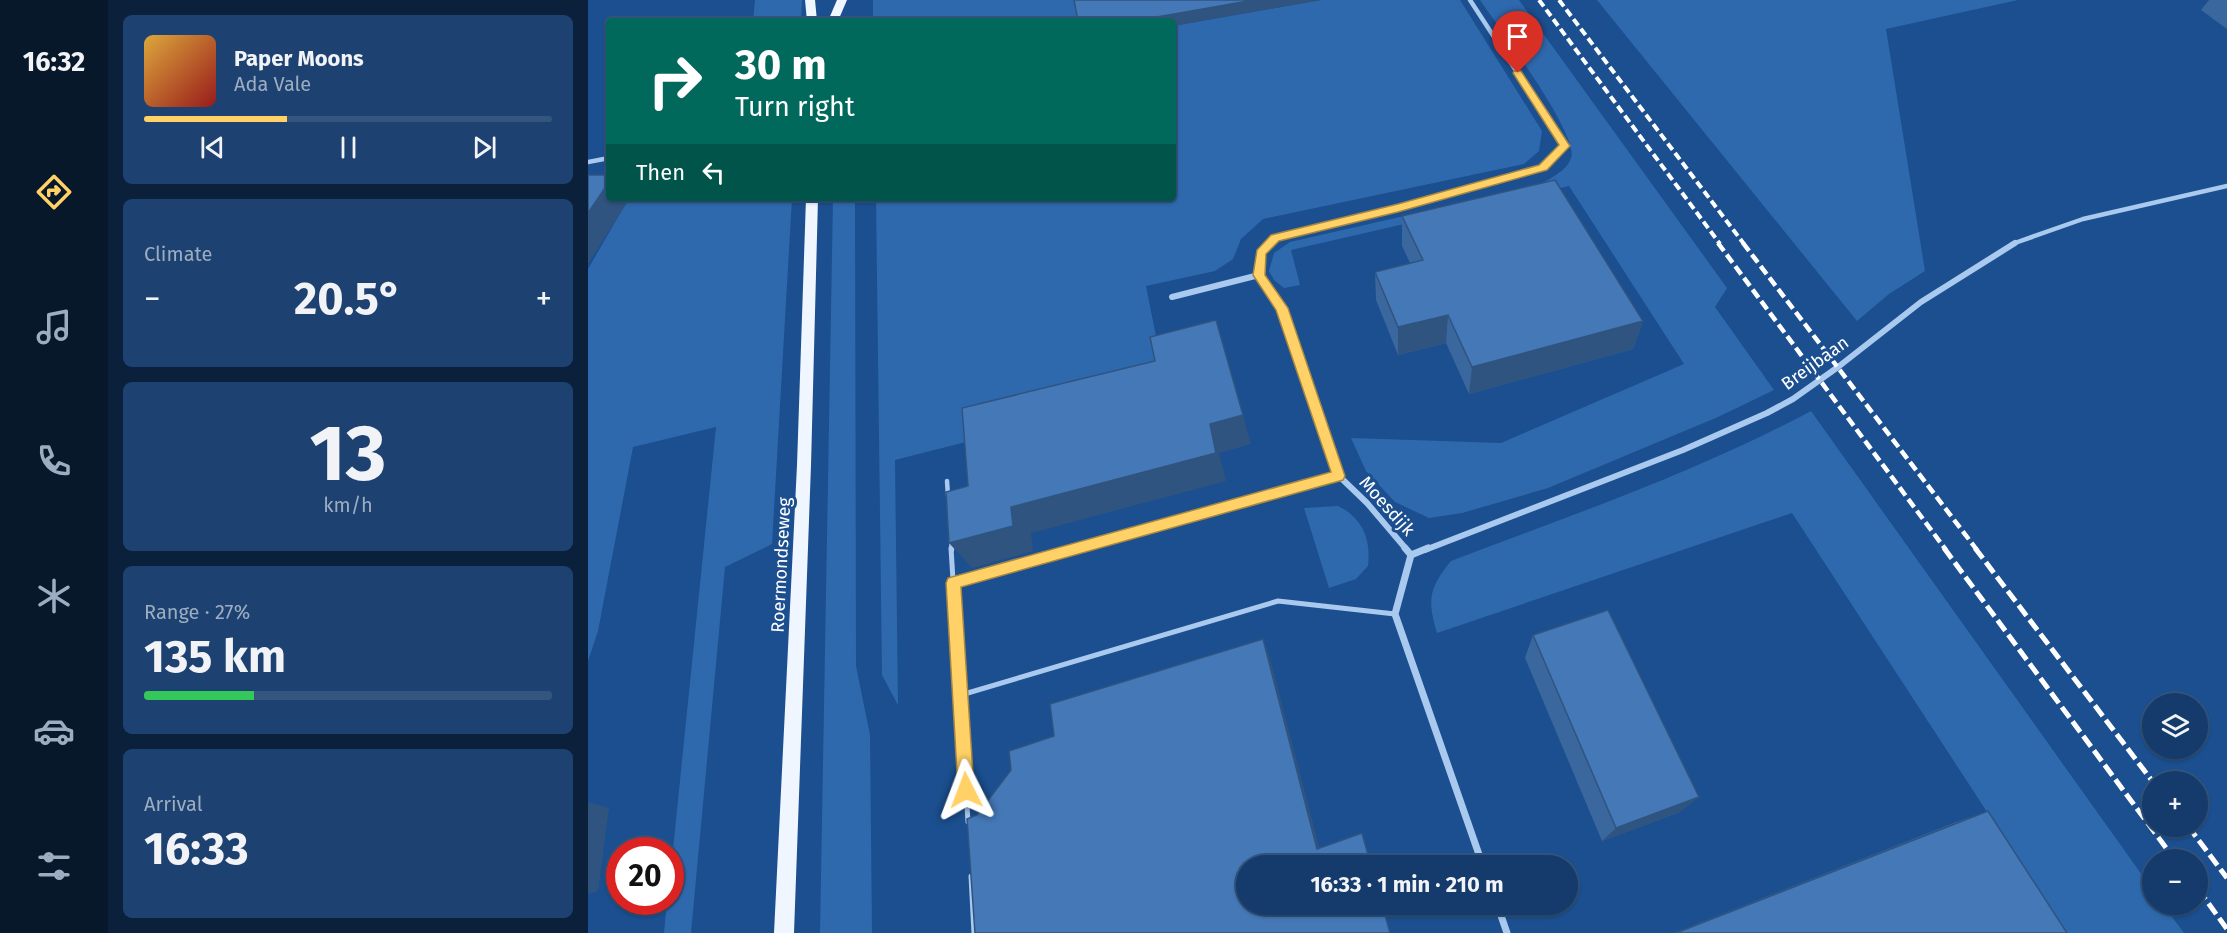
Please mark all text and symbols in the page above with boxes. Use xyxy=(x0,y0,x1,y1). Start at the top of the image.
pin xyxy=(1492,11,1543,73)
icon: arrive xyxy=(1501,20,1534,53)
text: 30 m xyxy=(735,40,827,90)
icon: right xyxy=(636,42,714,120)
text: Paper Moons xyxy=(234,45,364,72)
text: 16:32 xyxy=(23,46,85,78)
text: Ada Vale xyxy=(234,72,311,96)
text: Turn right xyxy=(735,91,855,123)
icon: previous xyxy=(196,131,229,164)
icon: pause xyxy=(332,131,365,164)
icon: next xyxy=(468,131,501,164)
icon: left xyxy=(697,156,730,189)
text: Then xyxy=(636,159,685,186)
icon: directions xyxy=(33,171,75,213)
text: Climate xyxy=(144,242,212,266)
text: 20.5° xyxy=(294,272,402,326)
text: − xyxy=(144,279,161,319)
text: + xyxy=(536,279,552,319)
icon: music xyxy=(33,306,75,348)
street label: Breijbaan xyxy=(1777,331,1853,395)
text: 13 xyxy=(310,407,386,501)
icon: phone xyxy=(33,440,75,482)
street label: Moesdijk xyxy=(1354,472,1420,541)
text: km/h xyxy=(323,493,373,517)
street label: Roermondseweg xyxy=(766,496,796,633)
icon: climate xyxy=(33,575,75,617)
text: Range · 27% xyxy=(144,600,250,624)
text: 135 km xyxy=(144,630,286,684)
map controls xyxy=(2142,693,2208,915)
button: layers xyxy=(2142,693,2208,759)
icon: car xyxy=(33,710,75,752)
position arrow xyxy=(934,758,998,822)
button: + xyxy=(2142,771,2208,837)
text: Arrival xyxy=(144,792,203,816)
text: 16:33 xyxy=(144,822,249,876)
speed limit sign: 20 xyxy=(606,837,684,915)
icon: filters xyxy=(33,845,75,887)
button: − xyxy=(2142,849,2208,915)
text: 16:33 · 1 min · 210 m xyxy=(1310,871,1504,898)

